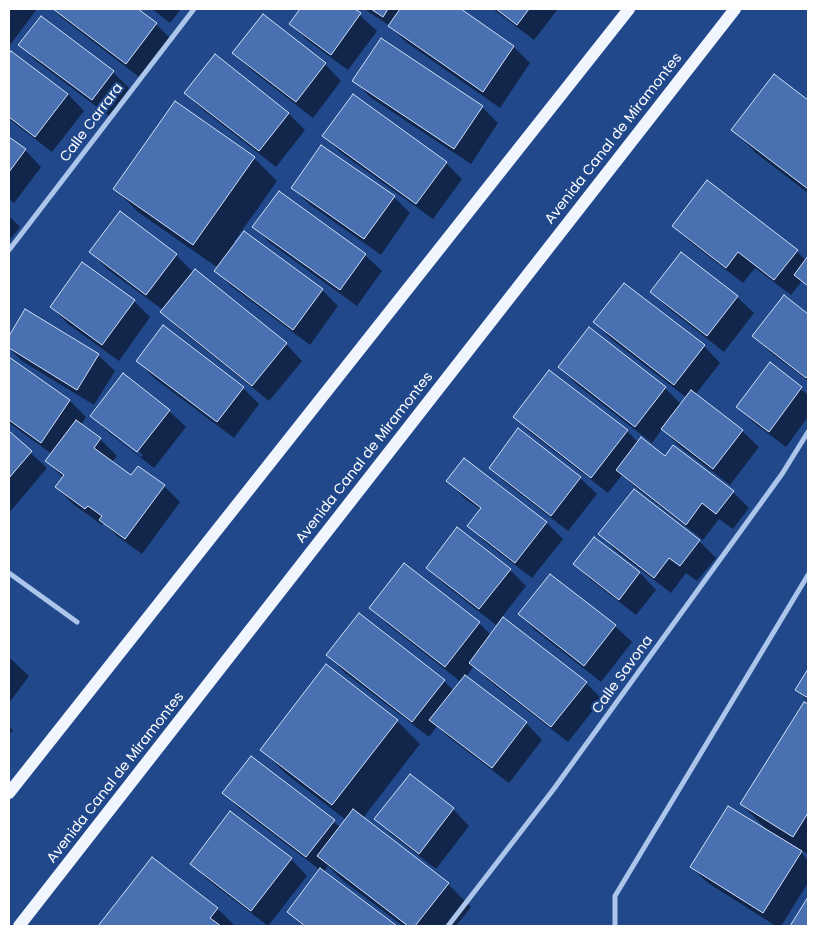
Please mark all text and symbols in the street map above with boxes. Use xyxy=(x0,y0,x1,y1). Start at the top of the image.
street label: Avenida Canal de Miramontes xyxy=(542,50,686,228)
street label: Calle Carrara xyxy=(57,80,127,166)
street label: Avenida Canal de Miramontes xyxy=(293,369,437,547)
street label: Calle Savona xyxy=(589,633,657,717)
street label: Avenida Canal de Miramontes xyxy=(44,689,188,867)

